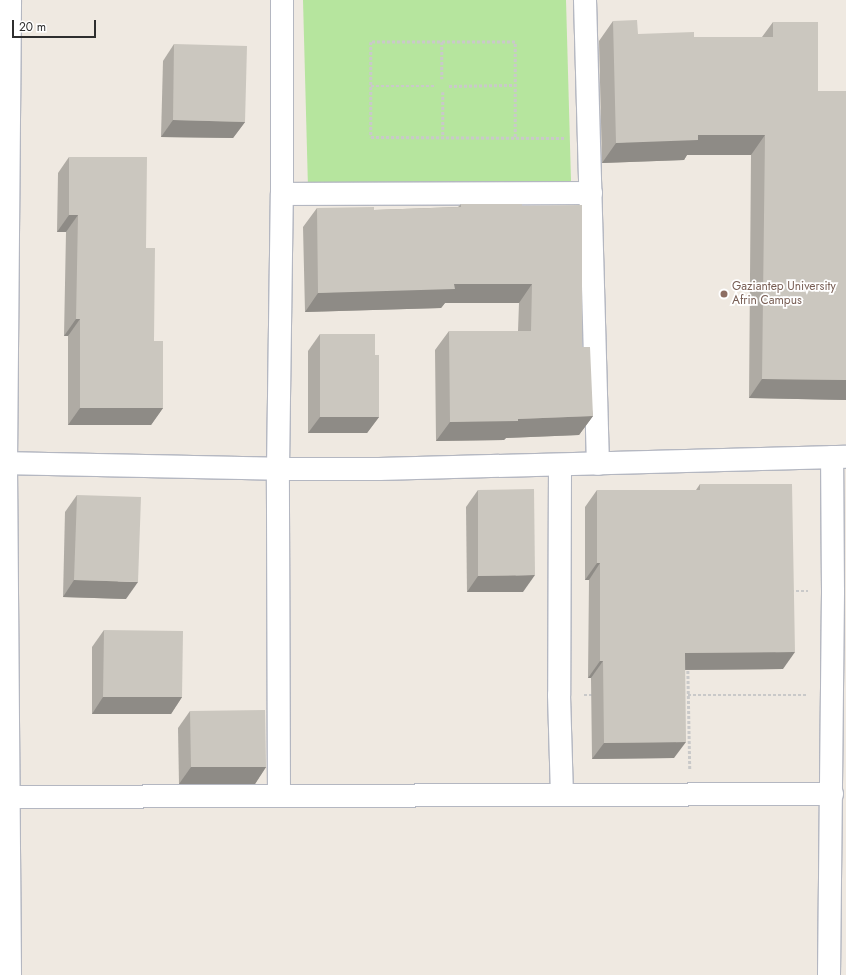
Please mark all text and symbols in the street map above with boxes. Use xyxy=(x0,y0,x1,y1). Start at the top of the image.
scale bar xyxy=(14,12,98,38)
text: 20 m xyxy=(19,18,46,36)
place label: Gaziantep University Afrin Campus xyxy=(732,280,836,308)
marker: Gaziantep University Afrin Campus xyxy=(719,289,729,299)

